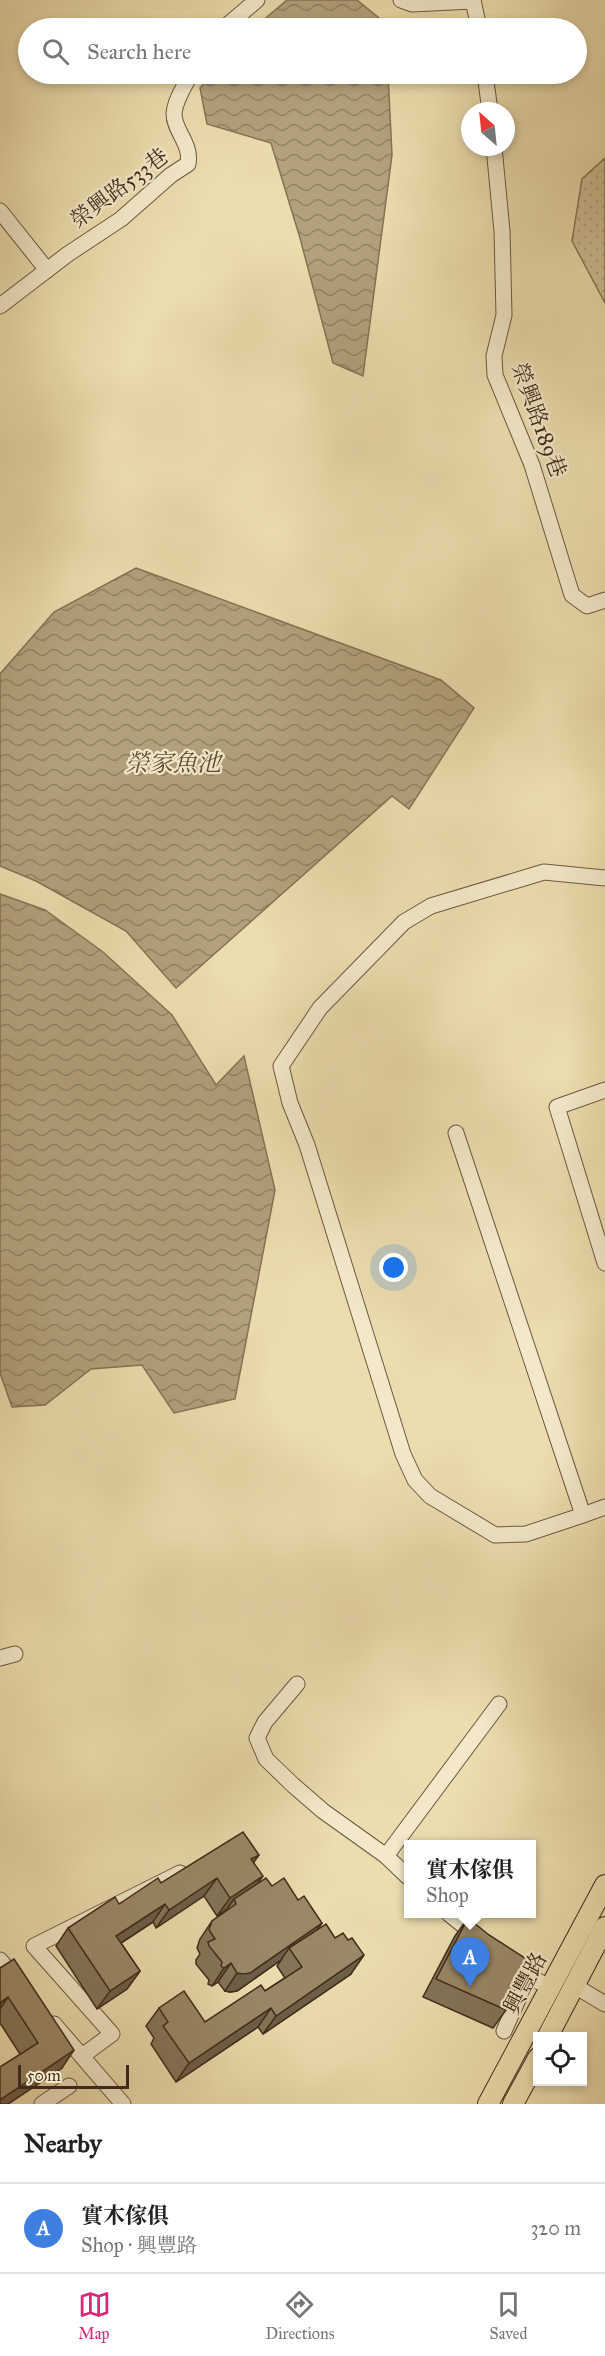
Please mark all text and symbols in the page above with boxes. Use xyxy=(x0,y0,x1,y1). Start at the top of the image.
search box xyxy=(18,18,587,84)
icon: search xyxy=(39,35,72,68)
text: Search here xyxy=(87,38,191,65)
north arrow xyxy=(461,102,515,156)
street label: 榮興路533巷 xyxy=(65,142,173,234)
street label: 榮興路189巷 xyxy=(506,359,572,481)
water label: 榮家魚池 xyxy=(125,748,224,778)
your location xyxy=(379,1253,408,1282)
popup xyxy=(404,1840,536,1918)
text: 實木傢俱 xyxy=(426,1856,514,1883)
text: Shop xyxy=(426,1883,469,1907)
pin: A xyxy=(450,1938,490,1987)
street label: 興豐路 xyxy=(498,1948,552,2018)
map controls xyxy=(533,2032,587,2086)
button: locate xyxy=(533,2032,587,2086)
scale bar xyxy=(18,2062,129,2090)
text: 50 m xyxy=(27,2066,61,2085)
text: Nearby xyxy=(24,2127,102,2159)
text: 實木傢俱 xyxy=(81,2202,169,2229)
text: A xyxy=(37,2216,50,2240)
text: 320 m xyxy=(530,2216,581,2240)
text: Shop · 興豐路 xyxy=(81,2233,197,2257)
tab: Map xyxy=(78,2288,111,2343)
tab: Directions xyxy=(266,2288,334,2343)
tab: Saved xyxy=(489,2288,527,2343)

